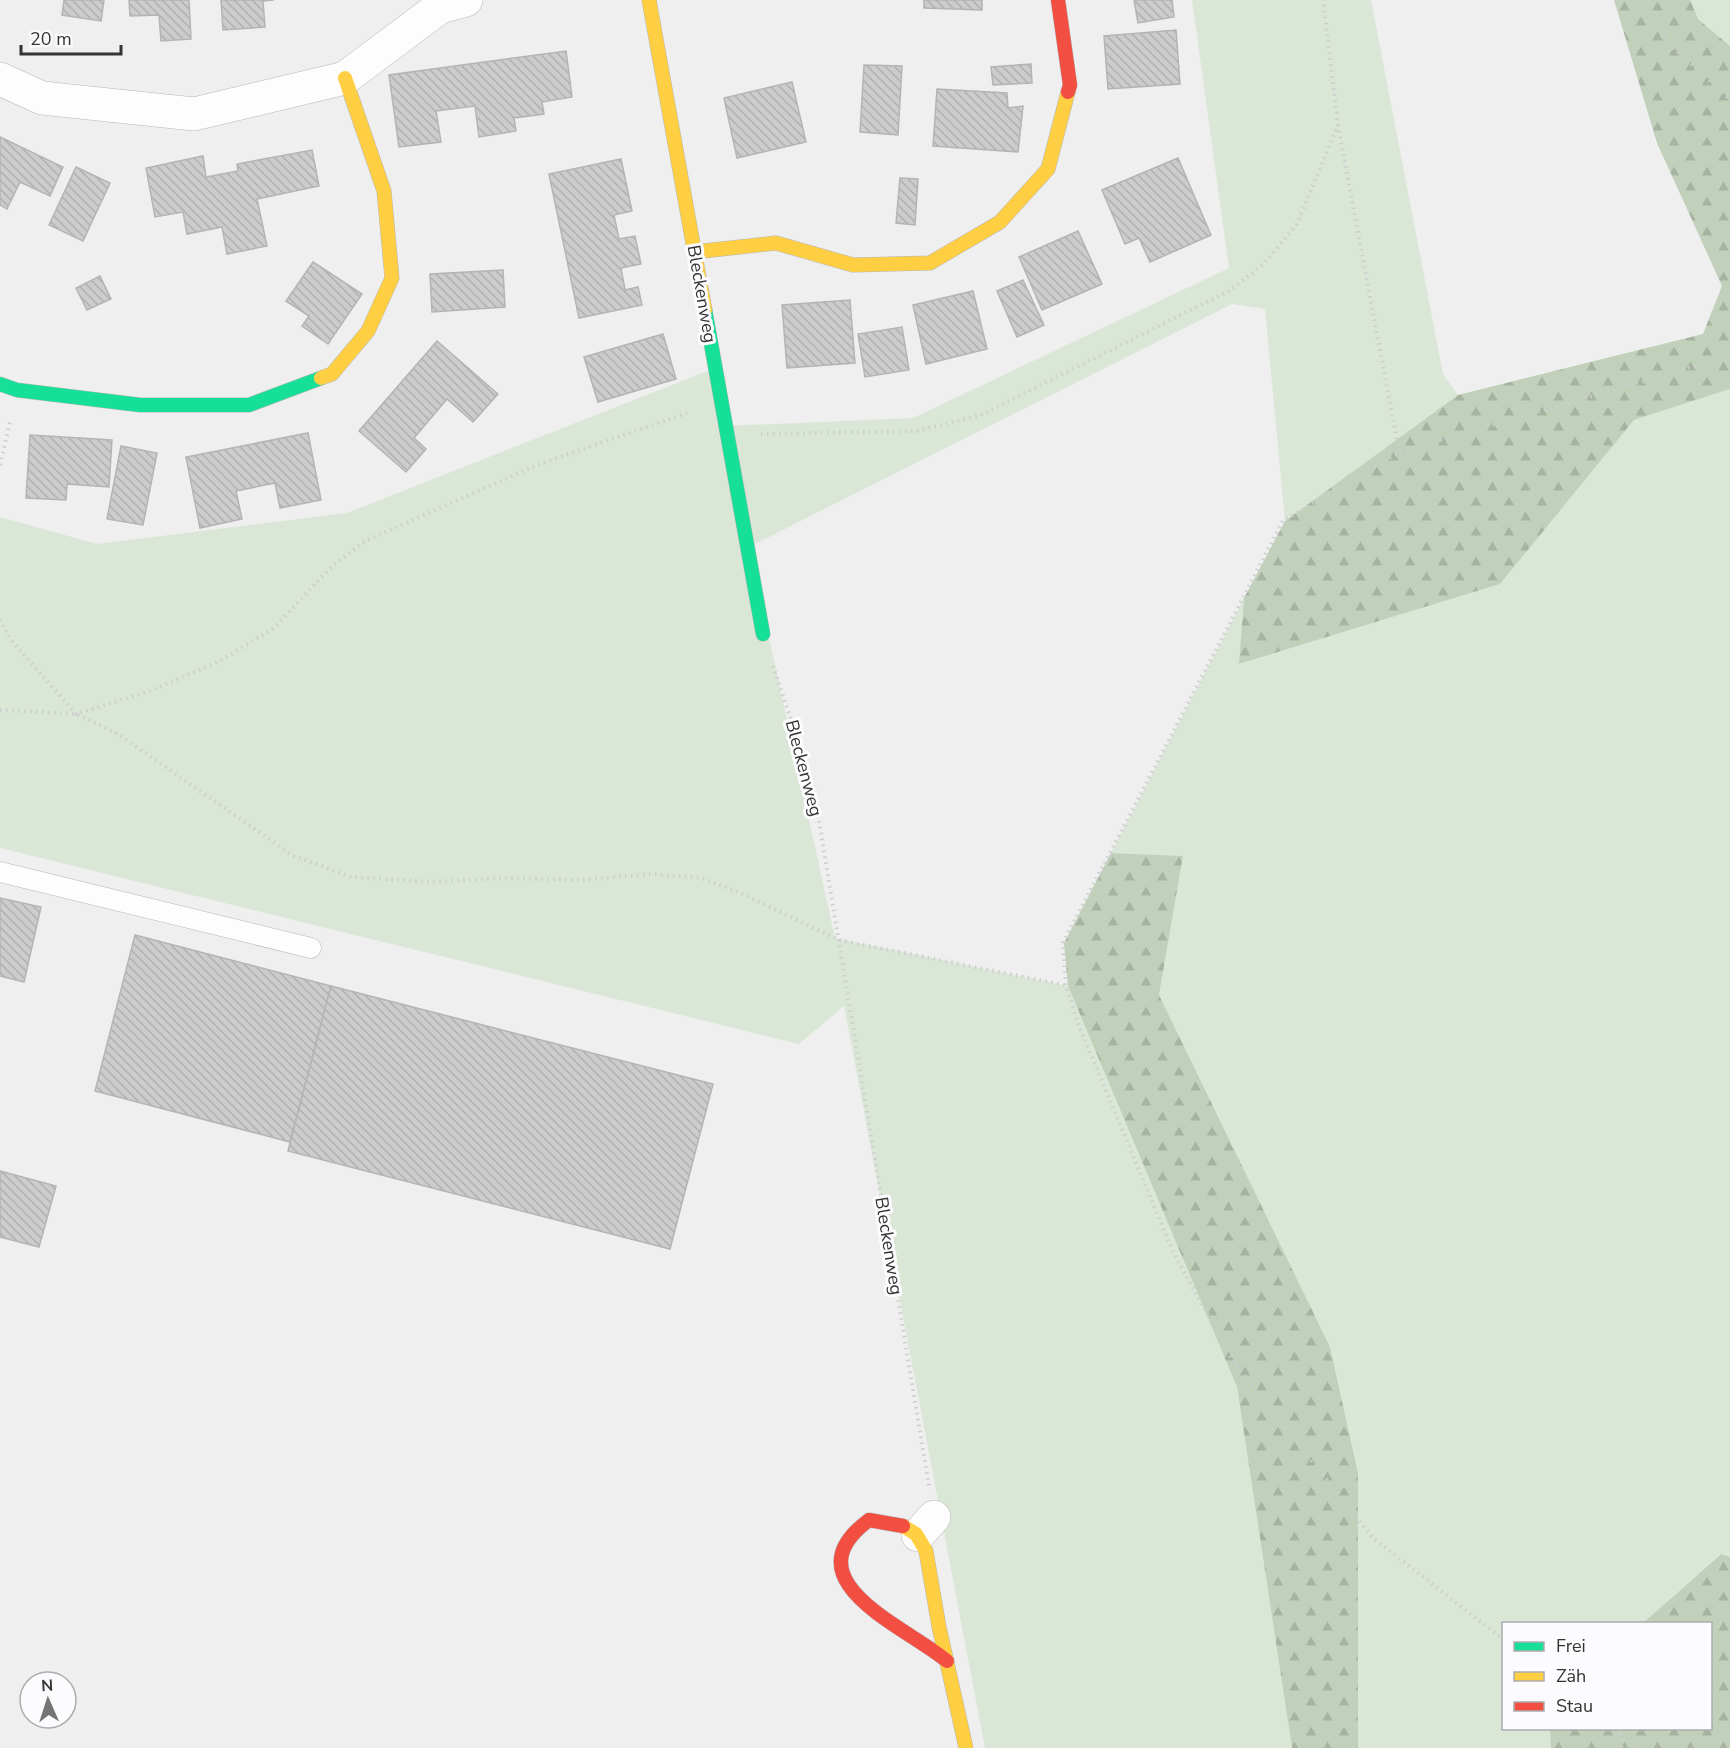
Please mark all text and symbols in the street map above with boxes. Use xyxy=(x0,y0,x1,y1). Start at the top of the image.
scale bar xyxy=(21,18,122,56)
text: 20 m xyxy=(30,27,72,51)
street label: Bleckenweg xyxy=(682,243,722,345)
street label: Bleckenweg xyxy=(780,717,828,819)
street label: Bleckenweg xyxy=(869,1195,909,1297)
legend xyxy=(1502,1622,1712,1730)
text: Frei xyxy=(1556,1634,1586,1658)
text: Zäh xyxy=(1556,1664,1586,1688)
north arrow xyxy=(18,1670,78,1730)
text: N xyxy=(41,1675,54,1697)
text: Stau xyxy=(1556,1694,1593,1718)

